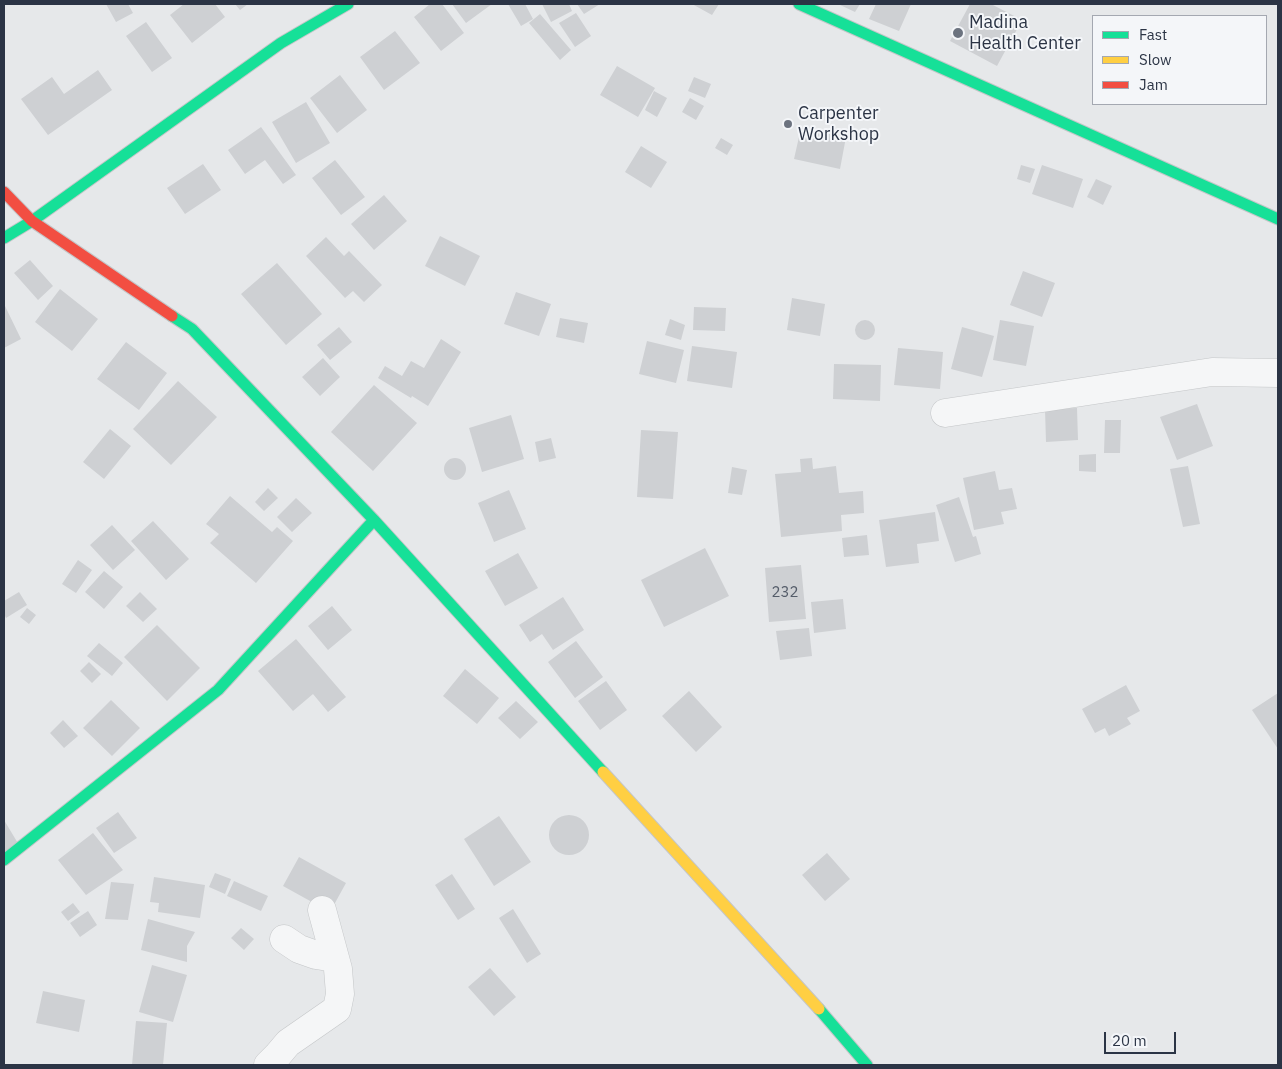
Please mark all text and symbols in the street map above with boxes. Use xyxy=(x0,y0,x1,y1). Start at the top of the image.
place label: Madina Health Center xyxy=(969,12,1081,54)
legend xyxy=(1092,15,1267,105)
text: Fast xyxy=(1139,25,1167,44)
marker: Madina Health Center xyxy=(951,26,965,40)
text: Slow xyxy=(1139,50,1172,69)
text: Jam xyxy=(1139,75,1168,94)
place label: Carpenter Workshop xyxy=(798,103,879,146)
marker: Carpenter Workshop xyxy=(782,118,794,130)
house number: 232 xyxy=(772,584,798,602)
scale bar xyxy=(1107,1022,1180,1054)
text: 20 m xyxy=(1112,1031,1147,1050)

